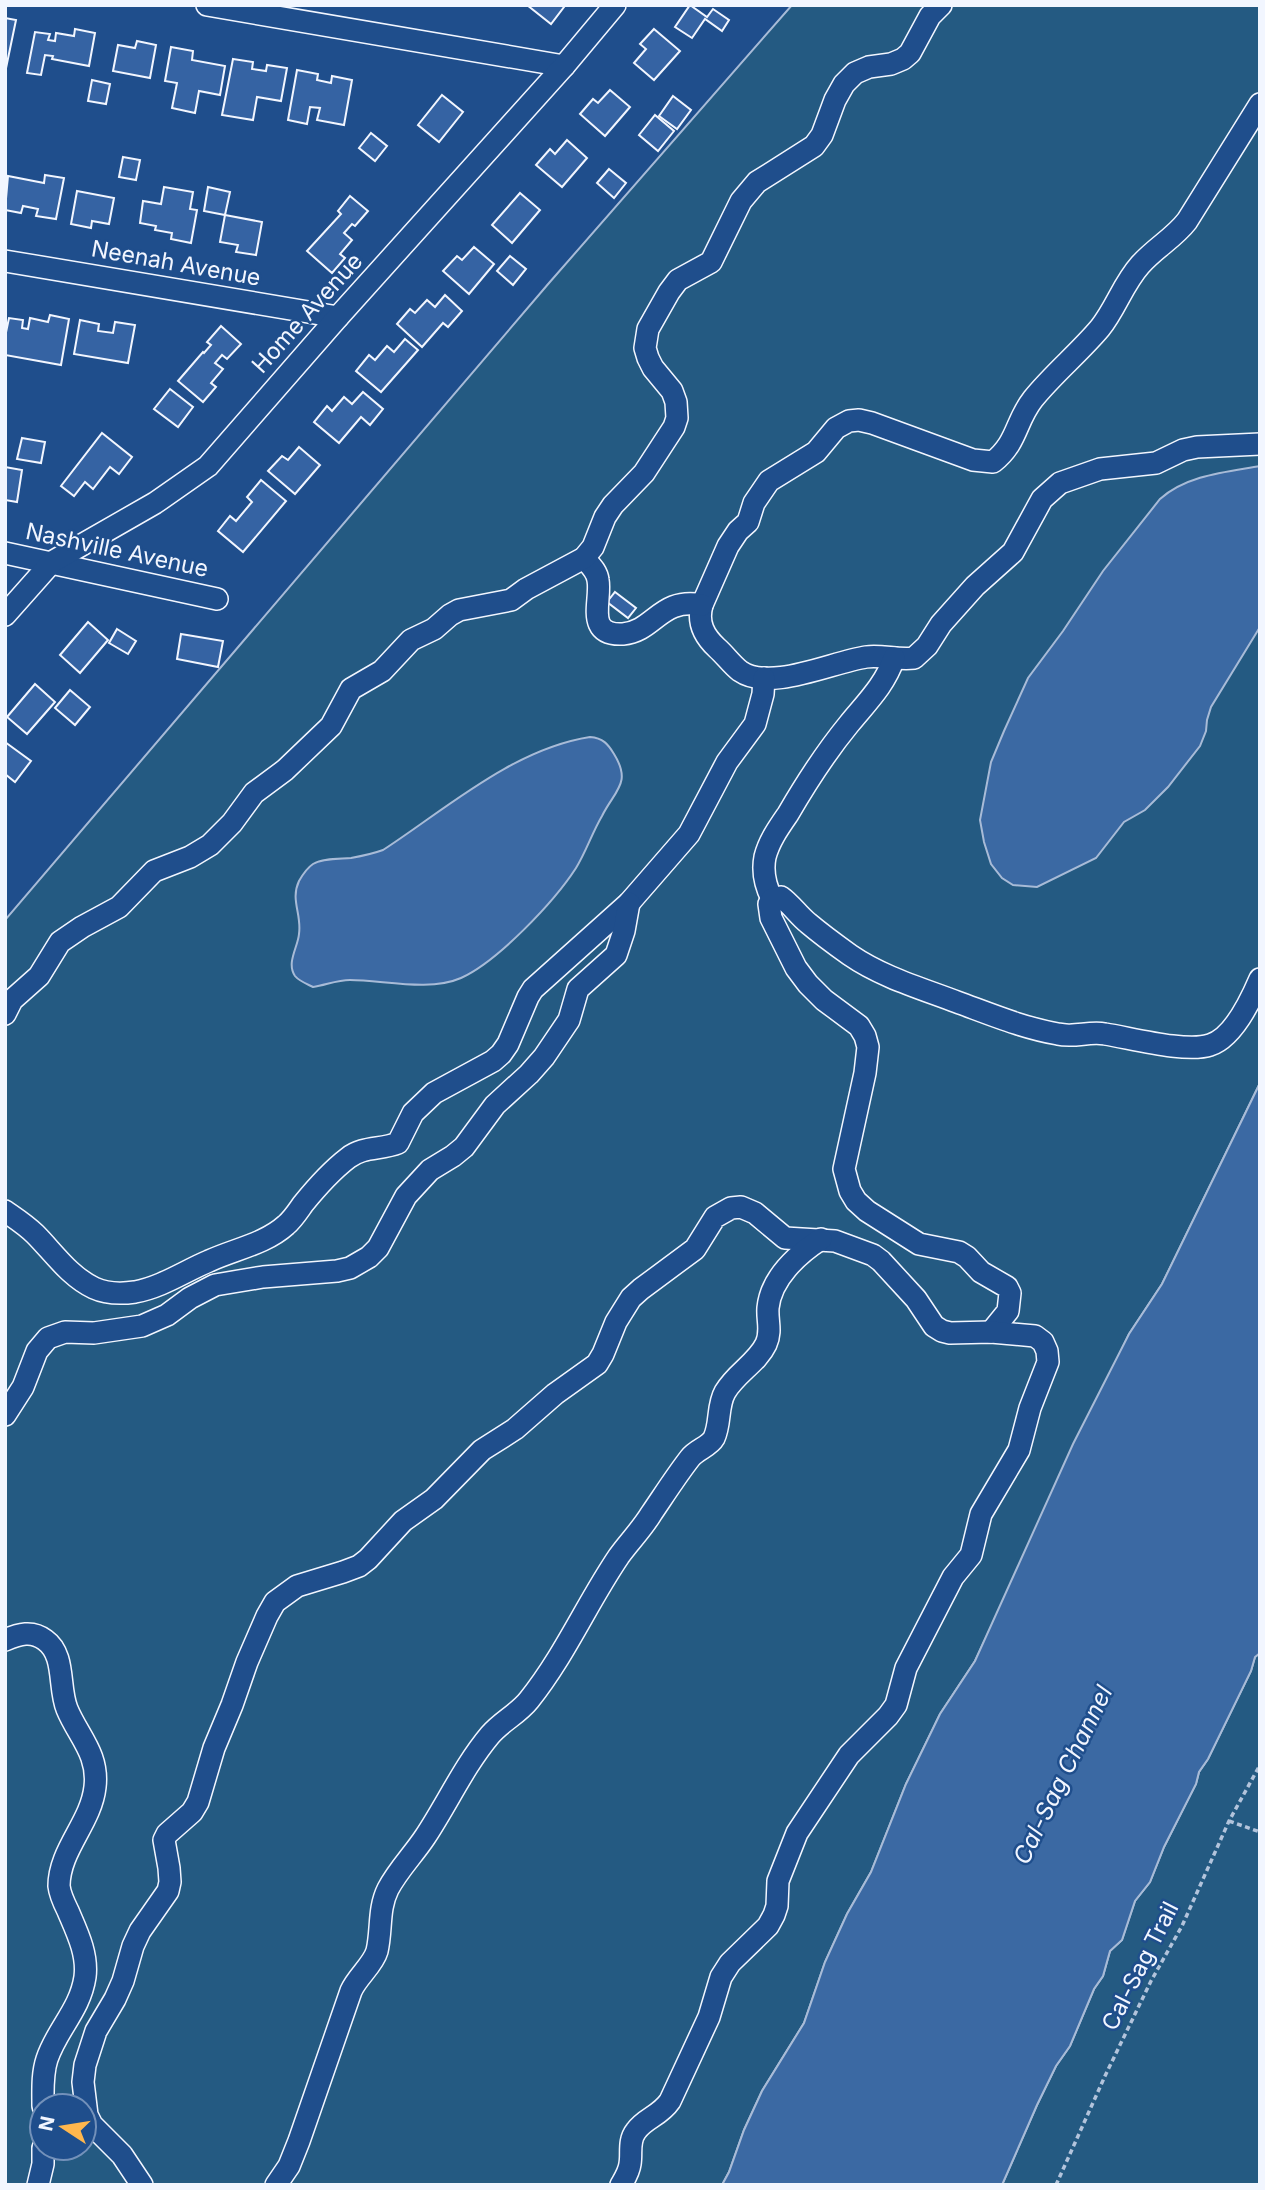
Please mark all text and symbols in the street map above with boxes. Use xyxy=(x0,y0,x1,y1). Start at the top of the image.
street label: Neenah Avenue xyxy=(89,234,263,292)
street label: Home Avenue xyxy=(246,247,368,379)
street label: Nashville Avenue xyxy=(23,517,211,583)
water label: Cal-Sag Channel xyxy=(1007,1681,1118,1869)
street label: Cal-Sag Trail xyxy=(1096,1897,1184,2035)
north arrow xyxy=(28,2092,98,2162)
text: N xyxy=(34,2114,60,2133)

